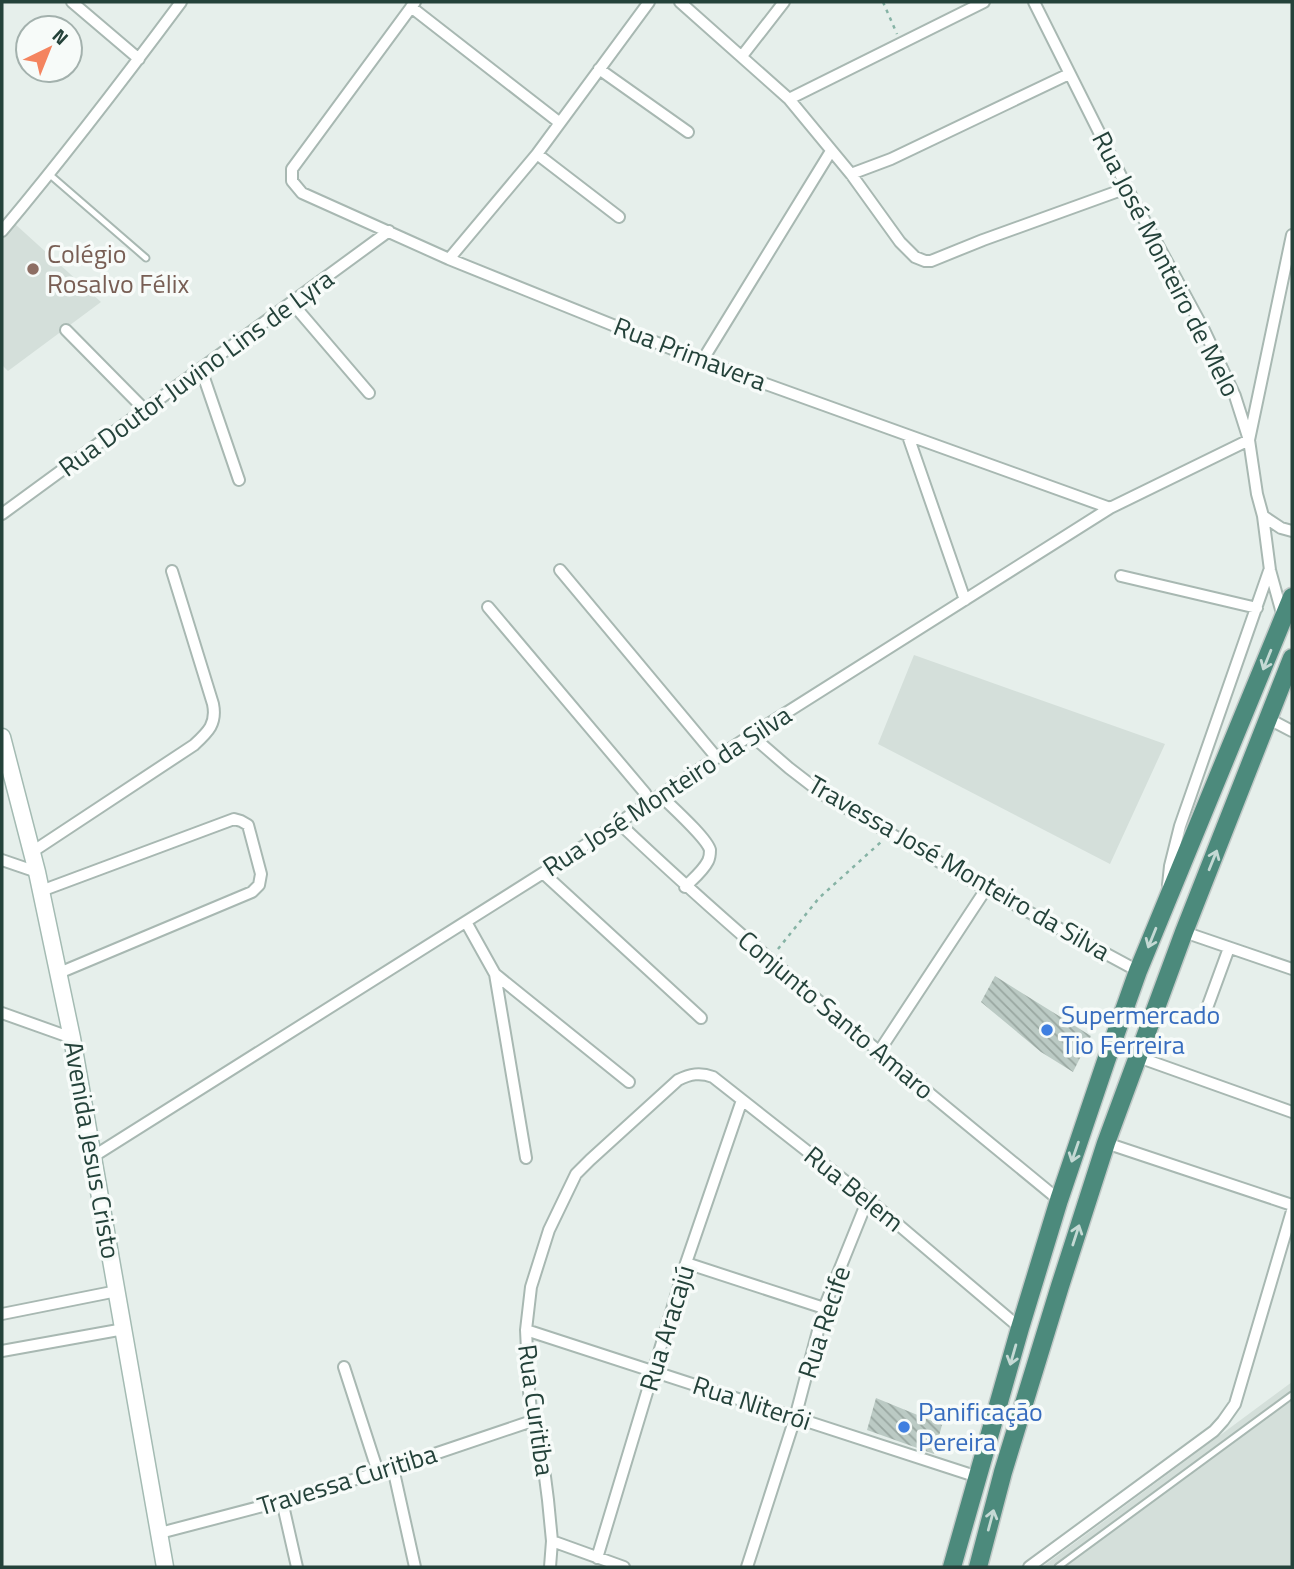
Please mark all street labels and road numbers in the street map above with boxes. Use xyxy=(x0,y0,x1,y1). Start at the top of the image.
street label: Rua José Monteiro de Melo xyxy=(1083,124,1250,403)
street label: Rua Doutor Juvino Lins de Lyra xyxy=(50,259,341,486)
street label: Rua Primavera xyxy=(608,307,772,401)
street label: Rua José Monteiro da Silva xyxy=(535,695,799,886)
street label: Travessa José Monteiro da Silva xyxy=(801,765,1117,970)
street label: Conjunto Santo Amaro xyxy=(730,921,943,1109)
street label: Avenida Jesus Cristo xyxy=(54,1038,131,1262)
street label: Rua Belem xyxy=(796,1136,913,1241)
street label: Rua Aracajú xyxy=(629,1260,704,1396)
street label: Rua Recife xyxy=(787,1261,860,1383)
street label: Rua Curitiba xyxy=(508,1342,565,1478)
street label: Rua Niterói xyxy=(688,1365,816,1440)
street label: Travessa Curitiba xyxy=(252,1434,441,1525)

